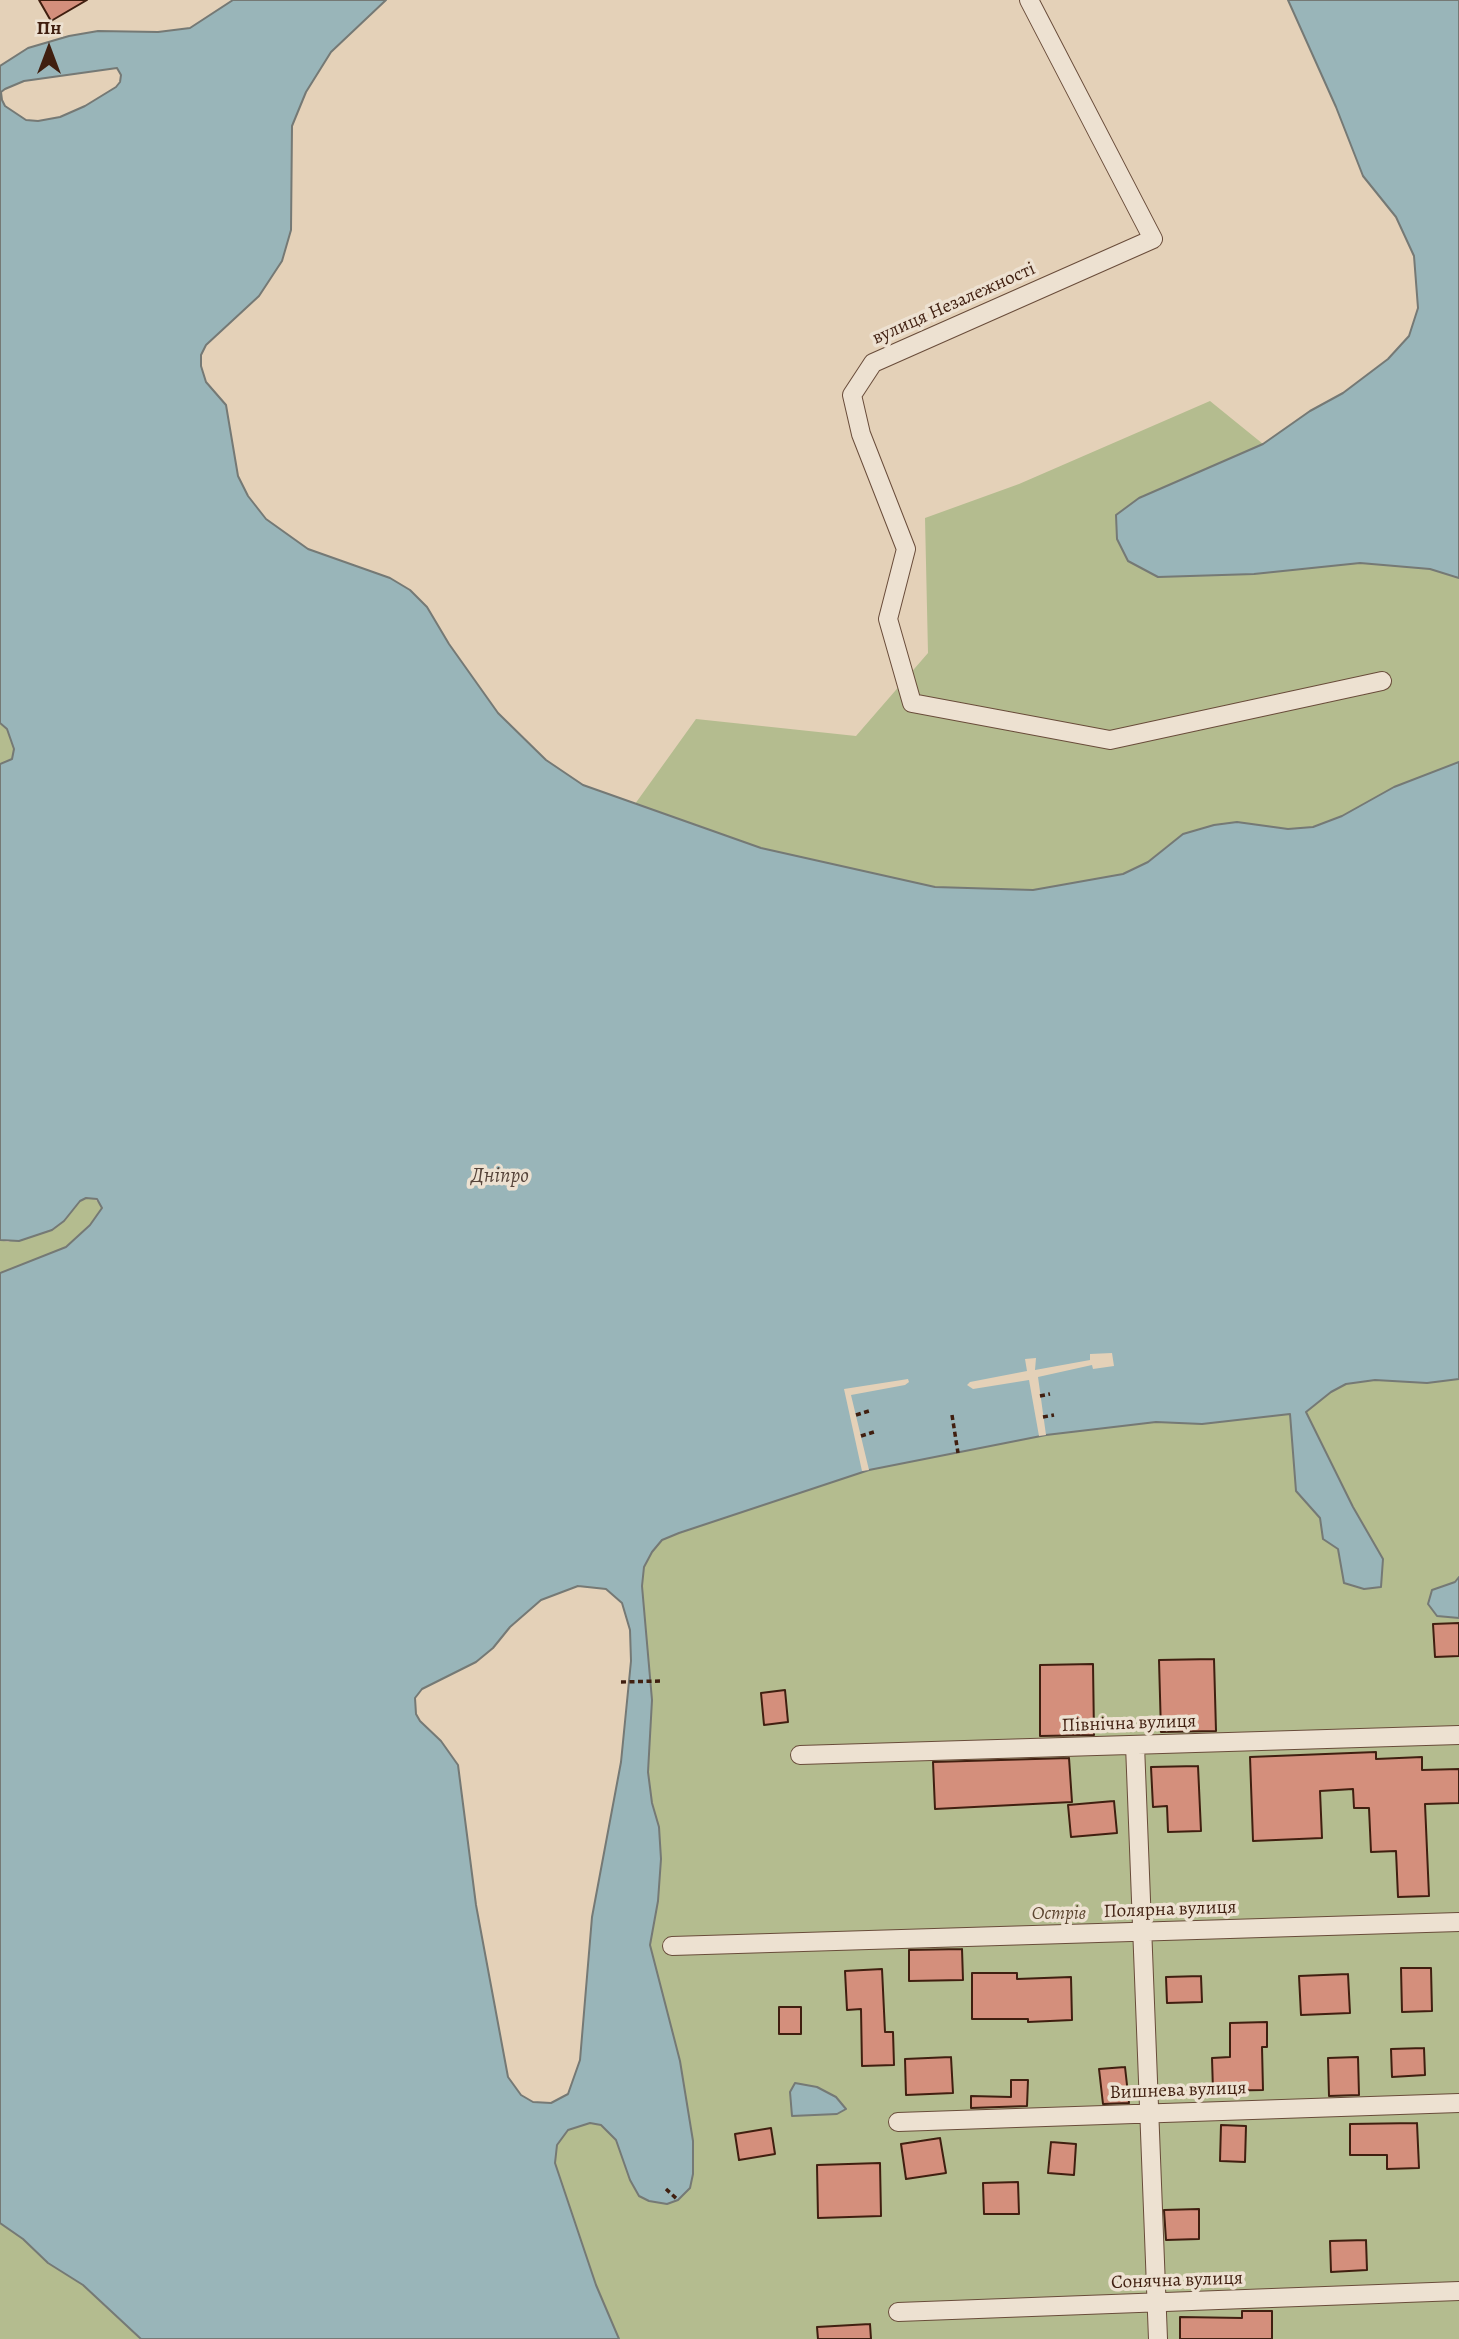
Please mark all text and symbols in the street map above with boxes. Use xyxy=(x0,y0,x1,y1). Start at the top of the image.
north arrow xyxy=(14,14,84,84)
text: Пн xyxy=(37,15,61,41)
street label: вулиця Незалежності xyxy=(869,258,1039,350)
water label: Дніпро xyxy=(471,1164,529,1190)
street label: Північна вулиця xyxy=(1061,1710,1197,1738)
street label: Полярна вулиця xyxy=(1103,1896,1237,1924)
park label: Острів xyxy=(1032,1903,1086,1925)
street label: Вишнева вулиця xyxy=(1109,2077,1247,2105)
street label: Сонячна вулиця xyxy=(1111,2267,1243,2295)

